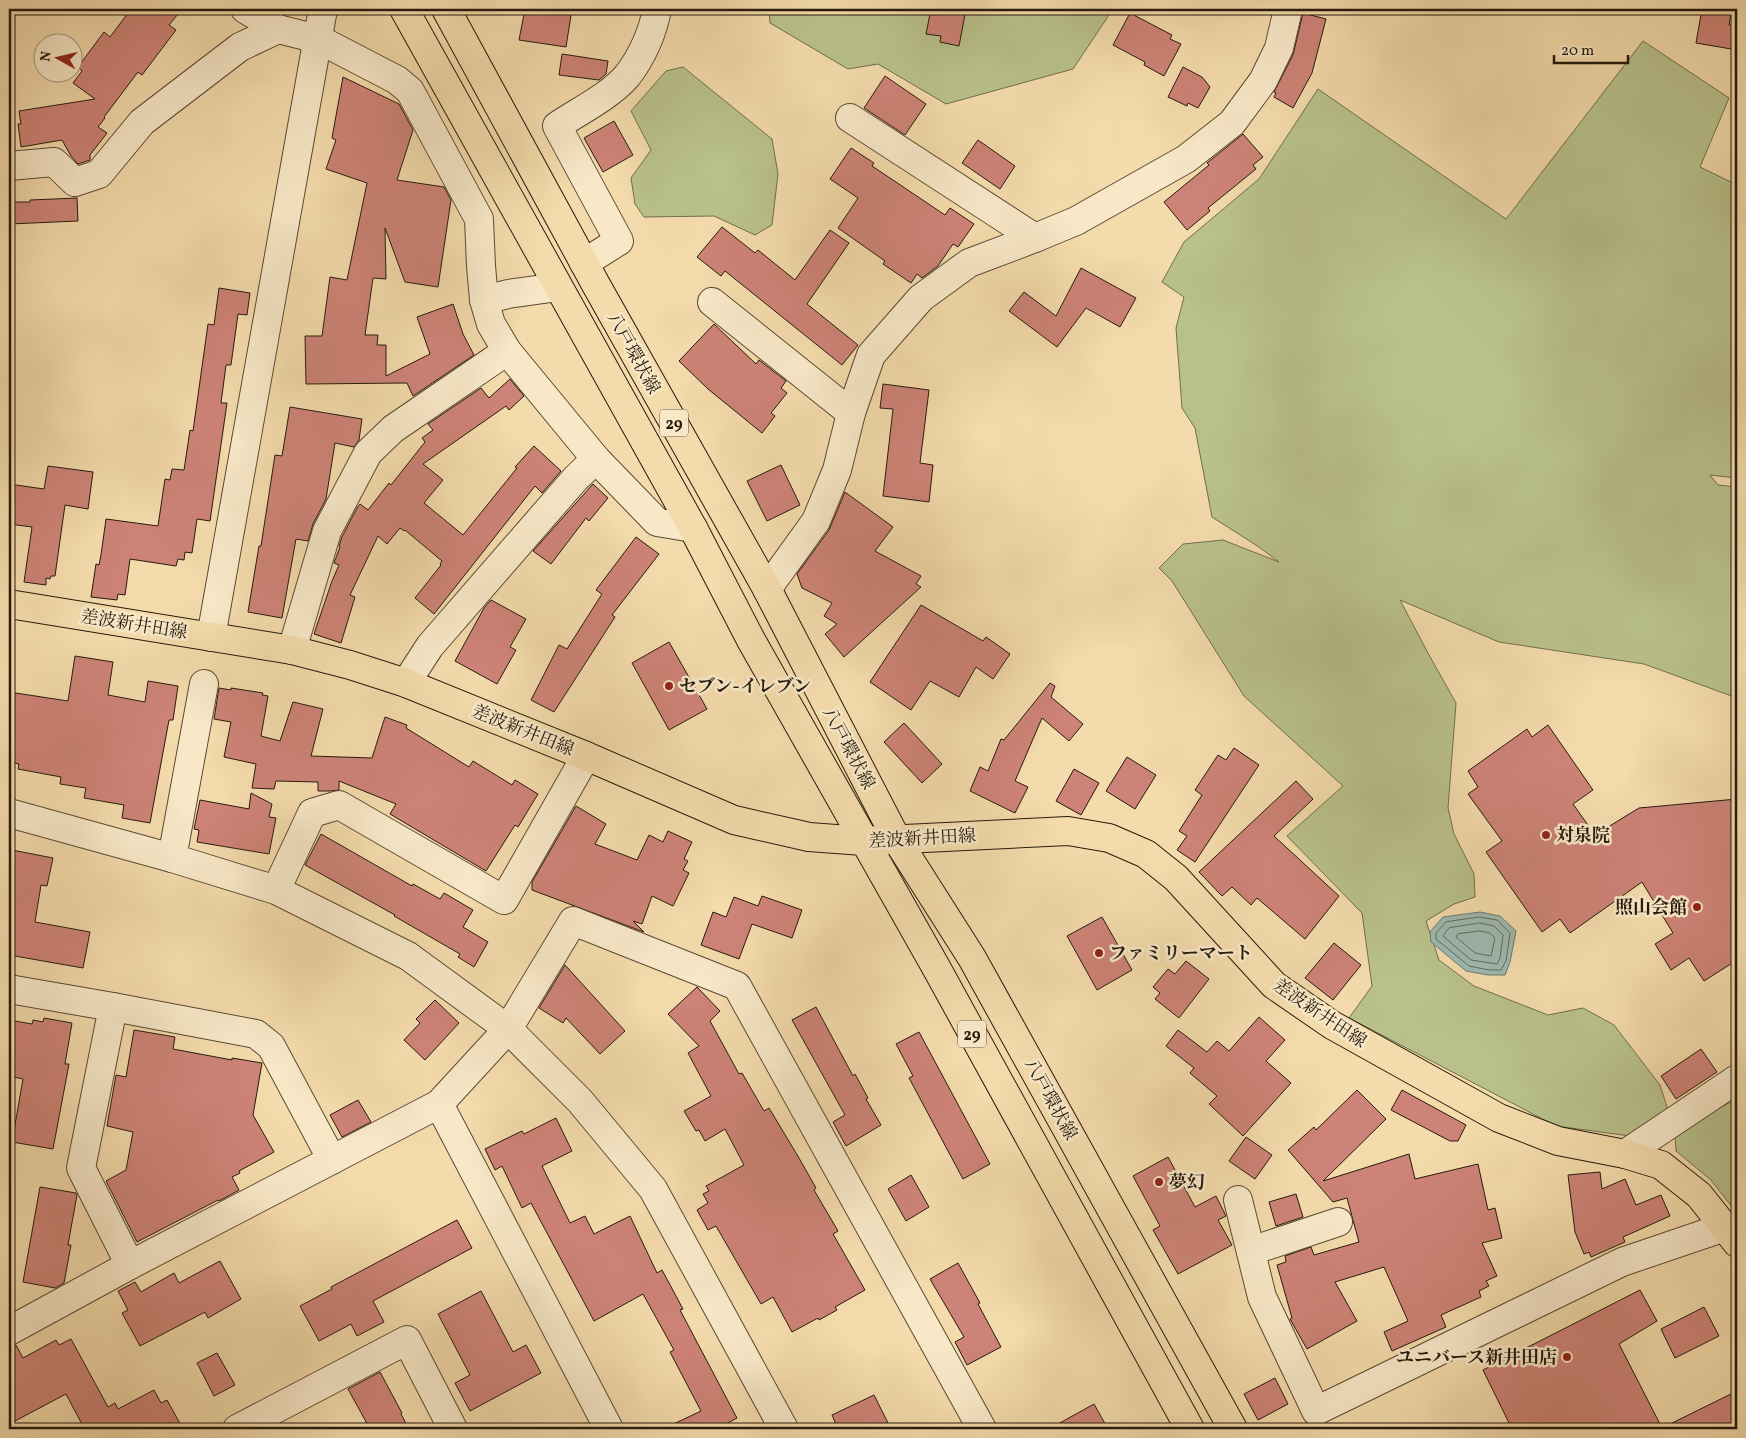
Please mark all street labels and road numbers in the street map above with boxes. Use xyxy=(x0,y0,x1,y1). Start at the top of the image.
street label: 八戸環状線 xyxy=(600,308,665,399)
road number: 29 xyxy=(660,409,688,436)
street label: 差波新井田線 xyxy=(78,605,189,646)
street label: 差波新井田線 xyxy=(468,700,577,763)
street label: 八戸環状線 xyxy=(816,703,880,794)
street label: 差波新井田線 xyxy=(867,824,977,855)
street label: 差波新井田線 xyxy=(1267,974,1371,1055)
road number: 29 xyxy=(958,1021,986,1048)
street label: 八戸環状線 xyxy=(1017,1054,1082,1145)

